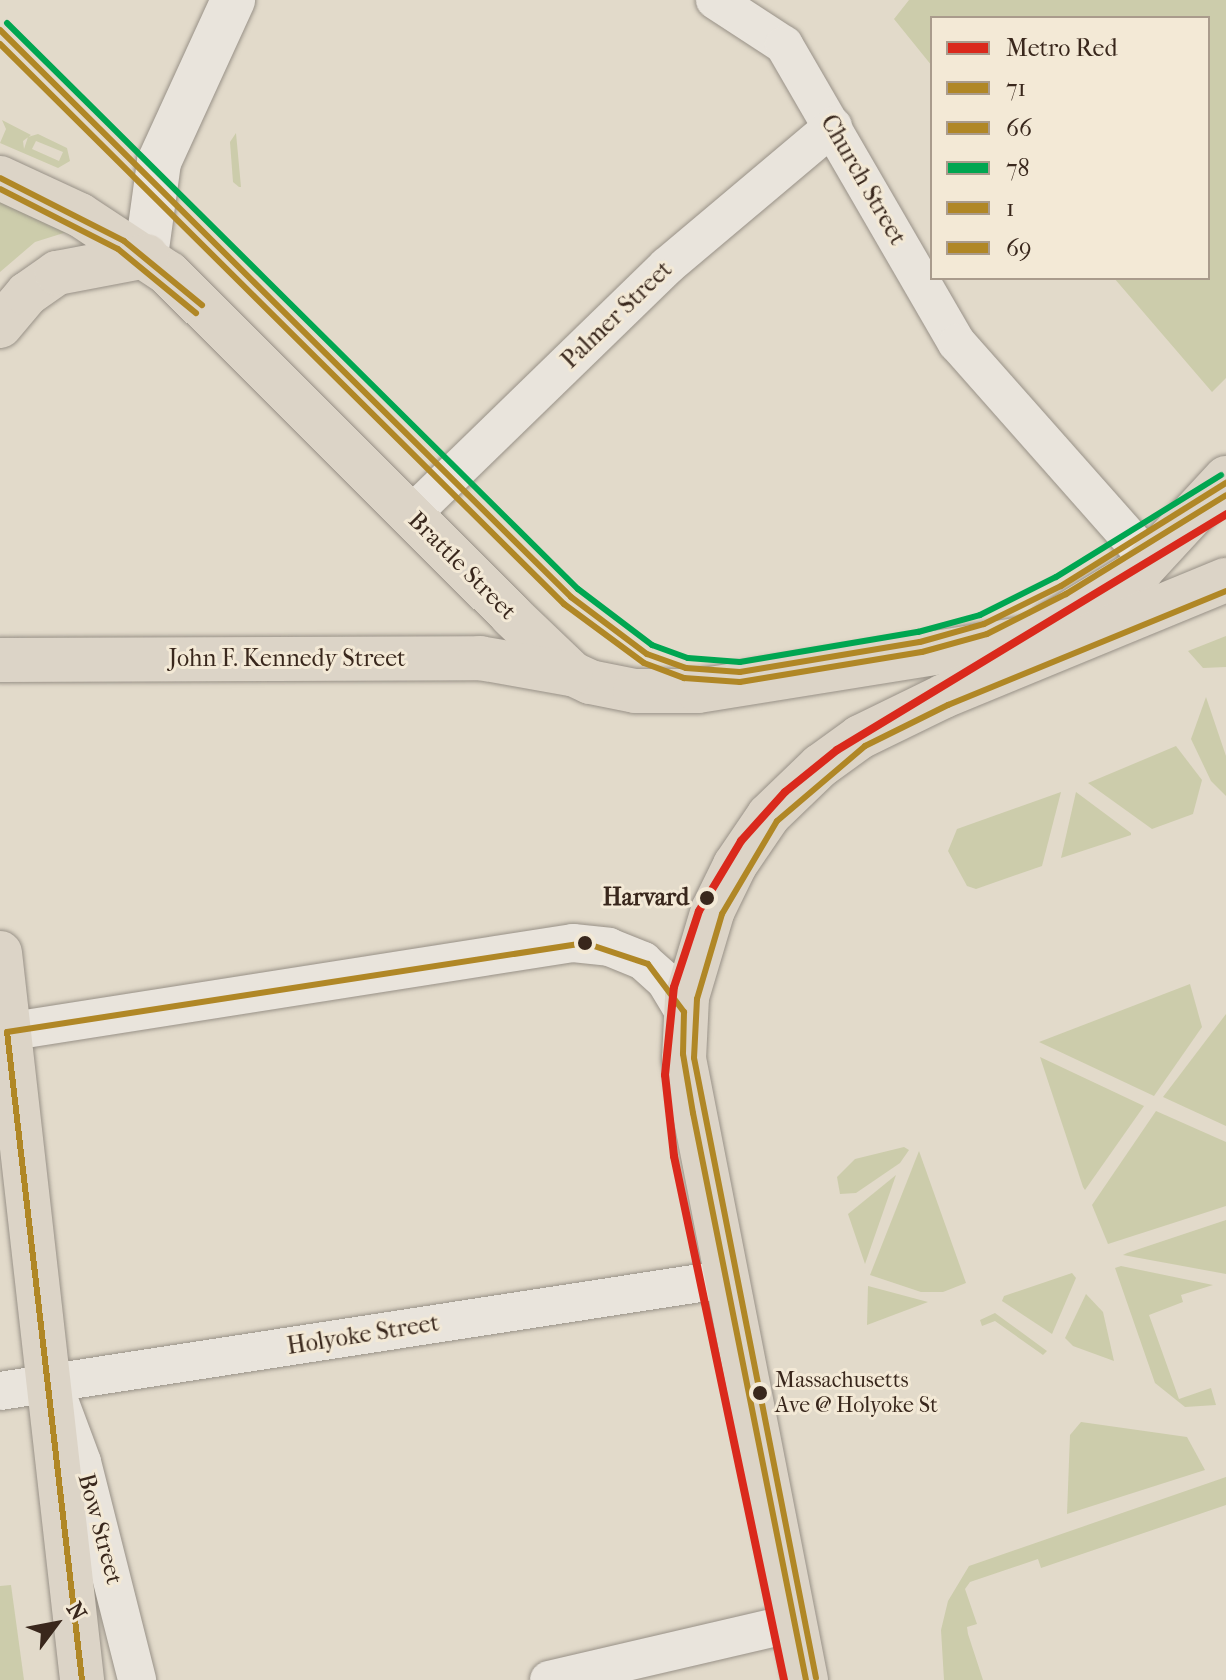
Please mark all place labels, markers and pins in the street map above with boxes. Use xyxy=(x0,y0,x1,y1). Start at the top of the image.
place label: Harvard xyxy=(603,884,689,912)
marker: Harvard xyxy=(696,887,718,909)
unlabelled marker xyxy=(577,935,593,951)
place label: Massachusetts Ave @ Holyoke St xyxy=(775,1367,938,1418)
marker: Massachusetts Ave @ Holyoke St xyxy=(752,1385,768,1401)

